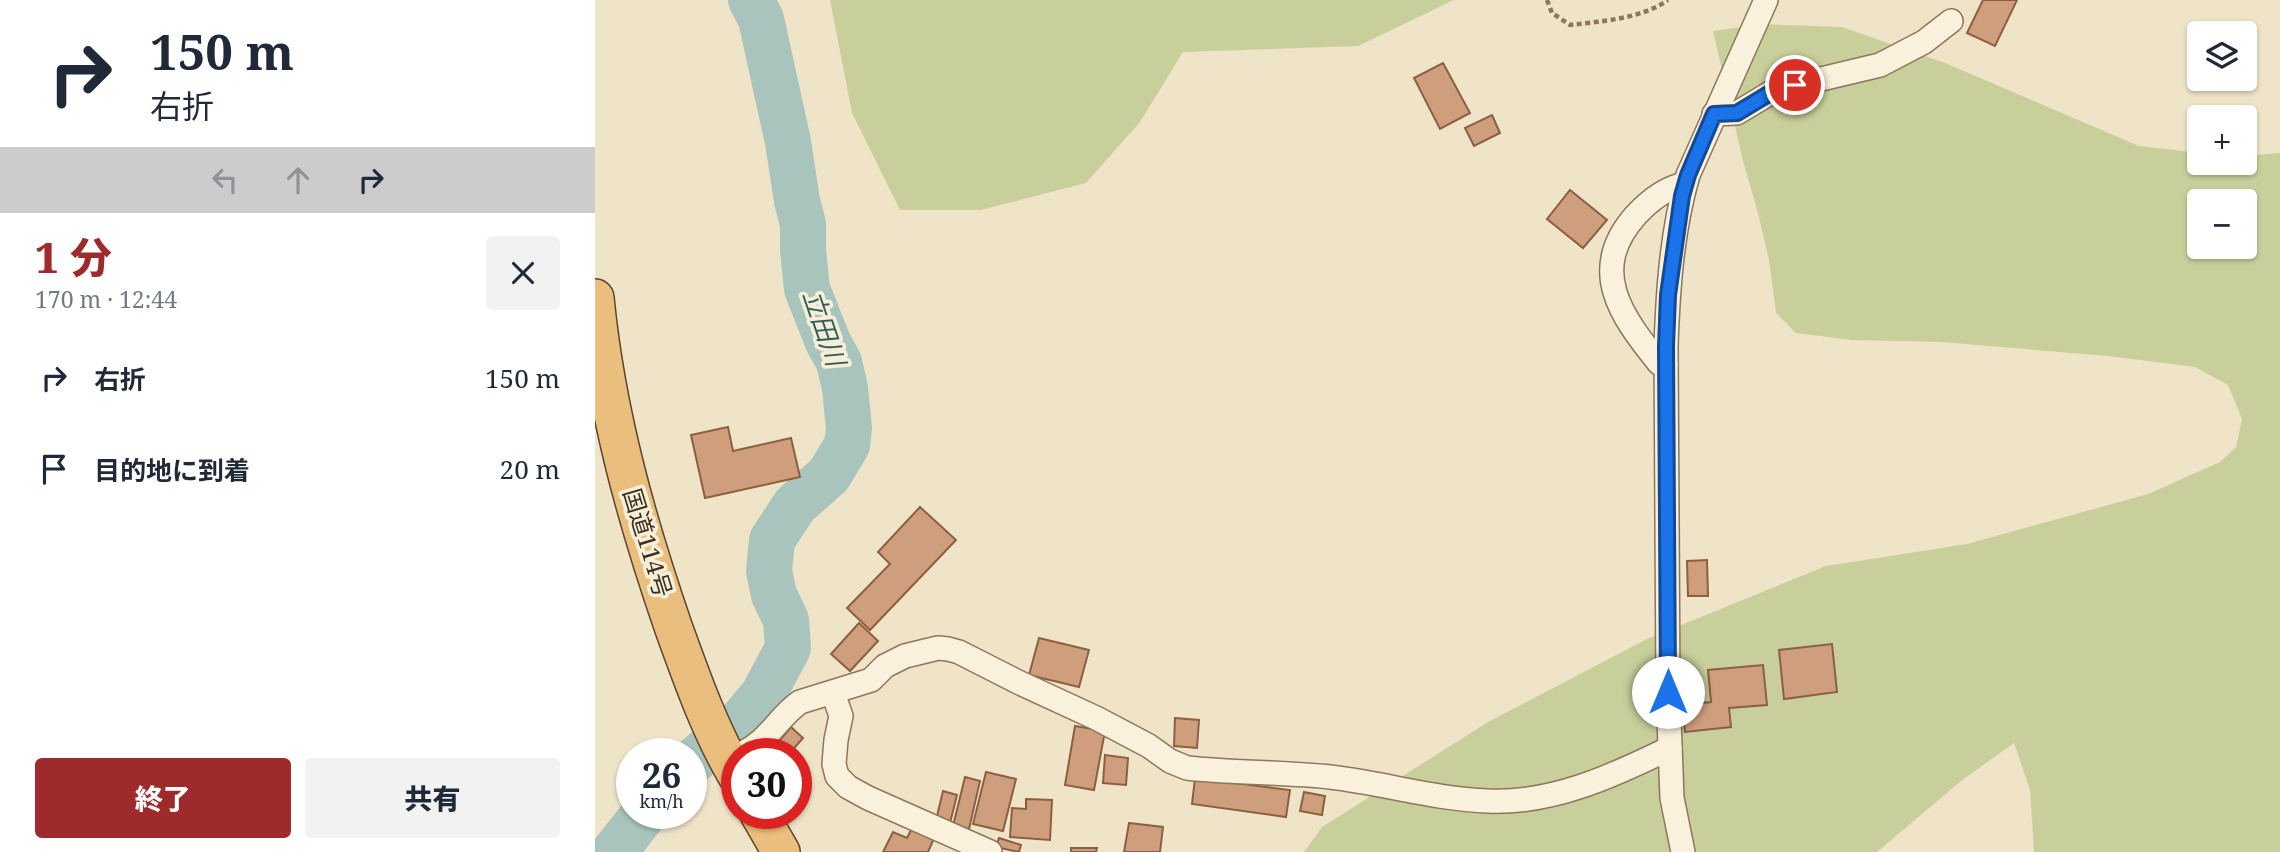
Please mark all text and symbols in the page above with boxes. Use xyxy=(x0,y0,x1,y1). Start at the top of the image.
text: 150 m xyxy=(150,18,294,84)
map controls xyxy=(2187,21,2257,259)
button: layers xyxy=(2187,21,2257,91)
icon: right xyxy=(35,28,126,119)
pin xyxy=(1765,55,1825,115)
icon: arrive xyxy=(1776,66,1814,104)
text: 右折 xyxy=(150,84,214,127)
button: + xyxy=(2187,105,2257,175)
icon: left xyxy=(206,161,244,199)
icon: ahead xyxy=(279,161,317,199)
icon: right xyxy=(352,161,390,199)
button: − xyxy=(2187,189,2257,259)
text: 1 分 xyxy=(35,228,112,285)
button: close xyxy=(486,236,560,310)
text: 170 m · 12:44 xyxy=(35,283,177,315)
water label: 立田川 xyxy=(795,285,856,373)
icon: right xyxy=(35,359,73,397)
text: 150 m xyxy=(485,360,560,396)
text: 右折 xyxy=(94,361,146,397)
icon: arrive xyxy=(35,450,73,488)
text: 20 m xyxy=(500,451,560,487)
text: 目的地に到着 xyxy=(94,452,250,488)
street label: 国道114号 xyxy=(616,484,681,601)
position arrow xyxy=(1631,655,1705,729)
speed limit sign: 30 xyxy=(721,738,812,829)
text: 26 xyxy=(642,751,681,798)
button: 終了 xyxy=(35,758,291,838)
button: 共有 xyxy=(305,758,560,838)
text: km/h xyxy=(639,789,684,813)

